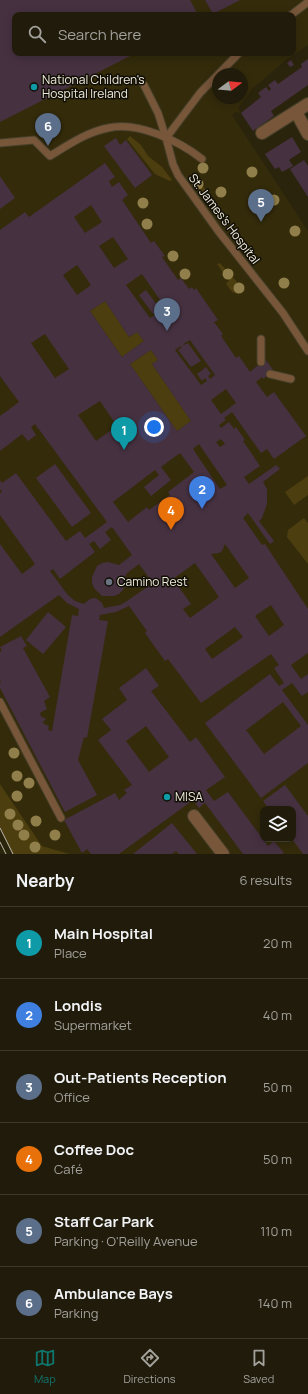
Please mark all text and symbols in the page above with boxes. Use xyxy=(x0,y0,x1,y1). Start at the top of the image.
search box xyxy=(12,12,296,56)
icon: search xyxy=(26,23,48,45)
text: Search here xyxy=(58,24,141,45)
north arrow xyxy=(212,68,248,104)
place label: National Children's Hospital Ireland xyxy=(42,71,145,102)
marker: National Children's Hospital Ireland xyxy=(29,82,39,92)
pin: 6 xyxy=(35,113,61,146)
street label: St. James's Hospital xyxy=(185,170,264,267)
pin: 5 xyxy=(248,189,274,222)
pin: 3 xyxy=(154,298,180,331)
pin: 1 xyxy=(111,417,137,450)
your location xyxy=(144,417,164,437)
pin: 2 xyxy=(189,476,215,509)
pin: 4 xyxy=(158,497,184,530)
place label: Camino Rest xyxy=(117,573,188,590)
marker: Camino Rest xyxy=(104,577,114,587)
place label: MISA xyxy=(175,788,203,805)
marker: MISA xyxy=(162,792,172,802)
map controls xyxy=(260,806,296,842)
button: layers xyxy=(260,806,296,842)
text: Nearby xyxy=(16,869,74,892)
text: 6 results xyxy=(240,871,292,889)
text: Main Hospital xyxy=(54,923,153,944)
text: 1 xyxy=(26,934,32,952)
text: 20 m xyxy=(263,934,292,952)
text: Place xyxy=(54,944,87,962)
text: Londis xyxy=(54,995,102,1016)
text: 2 xyxy=(25,1006,33,1024)
text: 40 m xyxy=(263,1006,292,1024)
text: Supermarket xyxy=(54,1016,132,1034)
text: Out-Patients Reception xyxy=(54,1067,227,1088)
text: 3 xyxy=(25,1078,33,1096)
text: 50 m xyxy=(263,1078,292,1096)
text: Office xyxy=(54,1088,90,1106)
text: Coffee Doc xyxy=(54,1139,134,1160)
text: 4 xyxy=(25,1150,33,1168)
text: 50 m xyxy=(263,1150,292,1168)
text: Café xyxy=(54,1160,83,1178)
text: Staff Car Park xyxy=(54,1211,154,1232)
text: 5 xyxy=(25,1222,33,1240)
text: 110 m xyxy=(260,1222,292,1240)
text: Parking · O'Reilly Avenue xyxy=(54,1232,198,1250)
text: Ambulance Bays xyxy=(54,1283,173,1304)
text: 6 xyxy=(25,1294,33,1312)
text: 140 m xyxy=(258,1294,292,1312)
text: Parking xyxy=(54,1304,98,1322)
tab: Map xyxy=(34,1347,56,1386)
tab: Directions xyxy=(123,1347,176,1386)
tab: Saved xyxy=(243,1347,274,1386)

